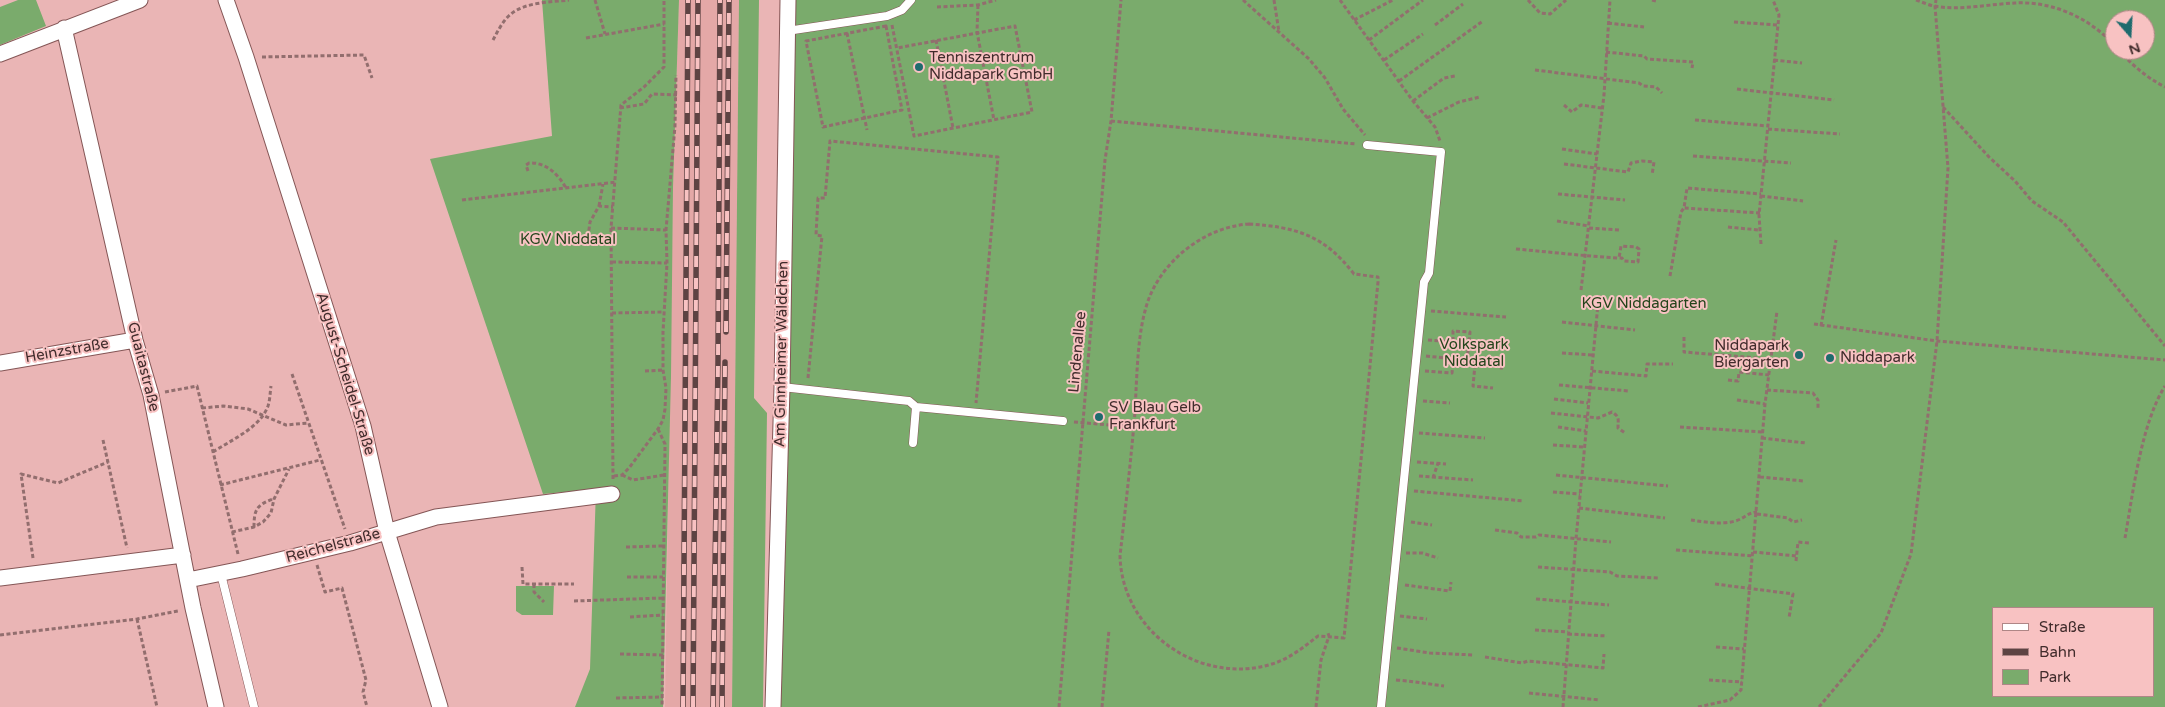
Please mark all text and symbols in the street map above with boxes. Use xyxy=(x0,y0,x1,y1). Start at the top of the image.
north arrow xyxy=(2105,10,2155,60)
text: N xyxy=(2127,39,2143,59)
place label: Tenniszentrum Niddapark GmbH xyxy=(929,49,1053,84)
marker: Tenniszentrum Niddapark GmbH xyxy=(913,61,925,73)
park label: KGV Niddatal xyxy=(520,231,616,249)
street label: Am Ginnheimer Wäldchen xyxy=(771,261,793,447)
street label: August-Scheidel-Straße xyxy=(312,291,378,457)
park label: KGV Niddagarten xyxy=(1581,295,1707,313)
street label: Lindenallee xyxy=(1065,311,1091,393)
street label: Guaitastraße xyxy=(123,320,163,414)
street label: Heinzstraße xyxy=(24,335,110,367)
park label: Volkspark Niddatal xyxy=(1439,336,1509,371)
place label: Niddapark Biergarten xyxy=(1714,337,1789,372)
marker: Niddapark Biergarten xyxy=(1793,349,1805,361)
place label: Niddapark xyxy=(1840,349,1915,367)
marker: Niddapark xyxy=(1824,352,1836,364)
place label: SV Blau Gelb Frankfurt xyxy=(1109,399,1201,434)
marker: SV Blau Gelb Frankfurt xyxy=(1093,411,1105,423)
street label: Reichelstraße xyxy=(284,525,382,567)
legend xyxy=(1992,607,2155,697)
text: Straße xyxy=(2039,618,2085,636)
text: Bahn xyxy=(2039,643,2076,661)
text: Park xyxy=(2039,668,2071,686)

